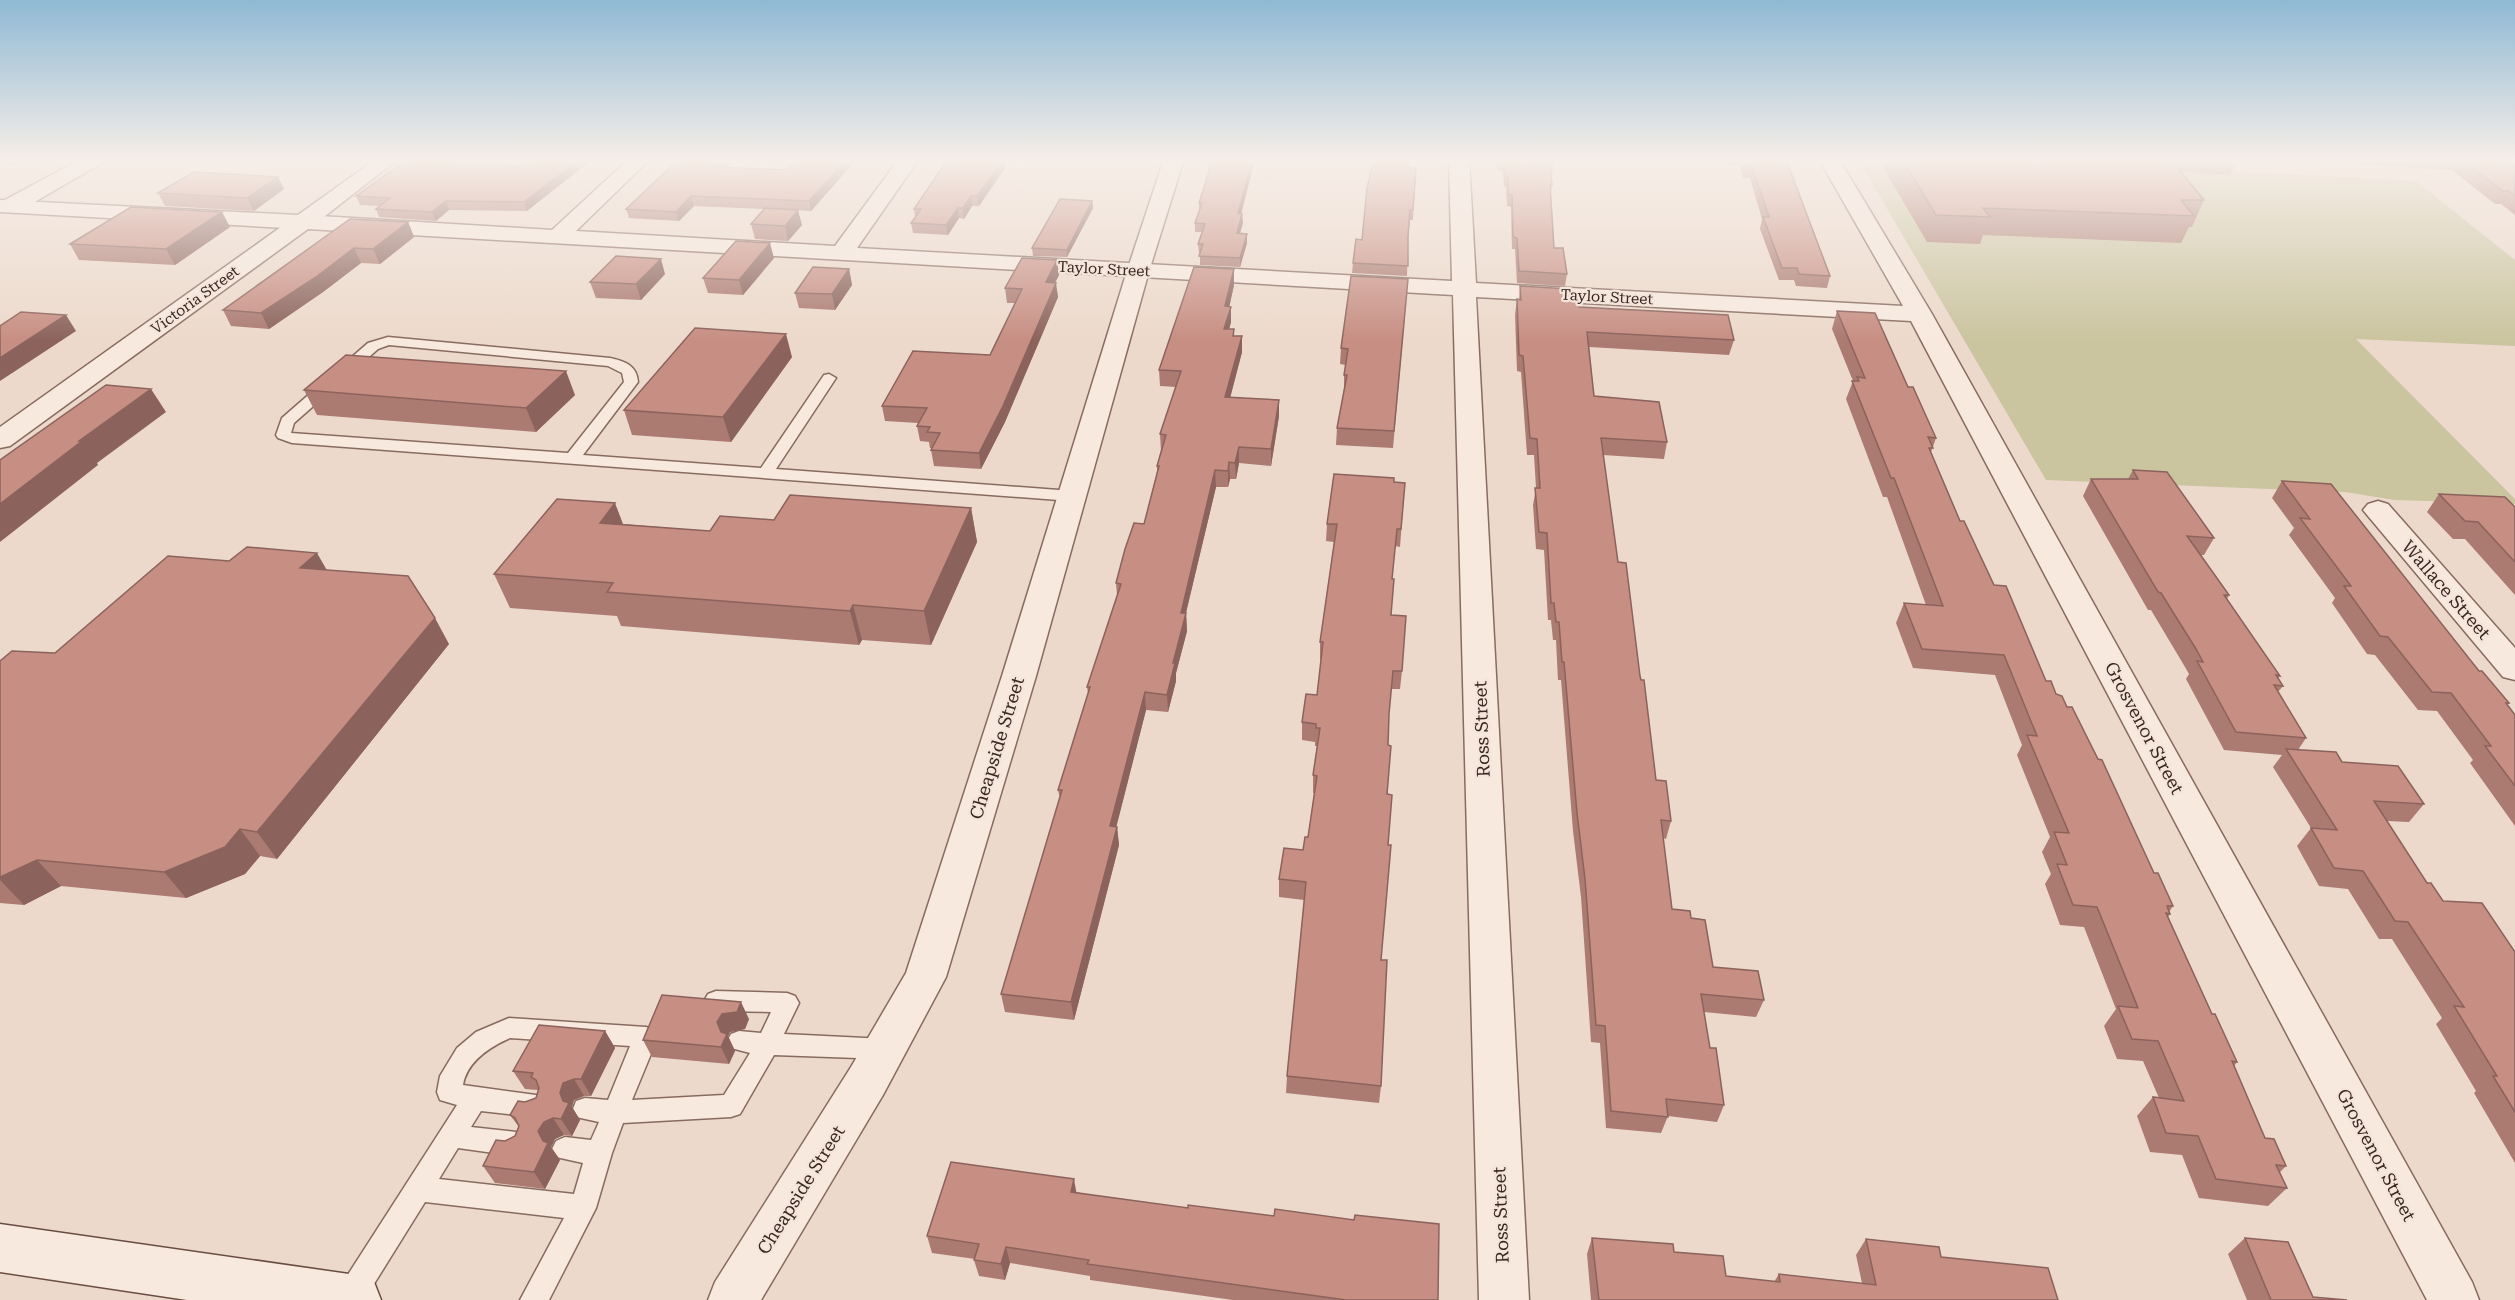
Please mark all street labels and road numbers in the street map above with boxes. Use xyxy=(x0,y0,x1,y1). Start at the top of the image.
street label: Taylor Street xyxy=(1057,258,1151,280)
street label: Victoria Street xyxy=(148,262,243,338)
street label: Taylor Street xyxy=(1560,286,1654,308)
street label: Wallace Street xyxy=(2398,536,2495,644)
street label: Grosvenor Street xyxy=(2101,658,2188,798)
street label: Cheapside Street xyxy=(965,674,1028,822)
street label: Ross Street xyxy=(1469,680,1494,778)
street label: Grosvenor Street xyxy=(2333,1085,2420,1225)
street label: Cheapside Street xyxy=(753,1121,849,1258)
street label: Ross Street xyxy=(1488,1166,1513,1264)

